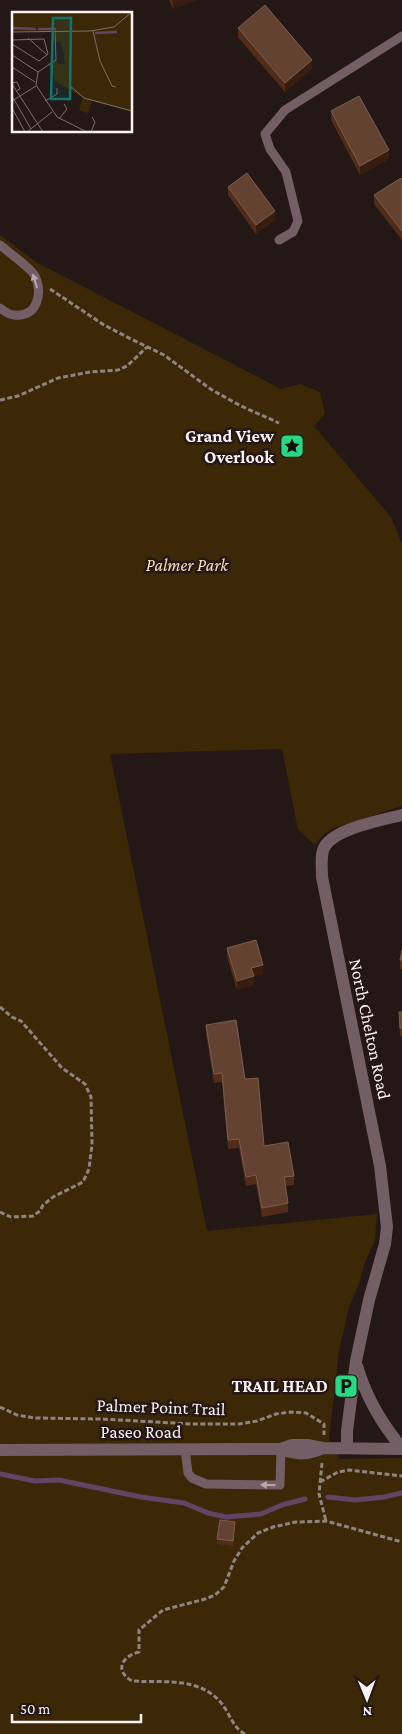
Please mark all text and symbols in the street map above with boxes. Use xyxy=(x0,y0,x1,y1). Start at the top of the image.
inset map xyxy=(12,12,132,132)
one-way arrow xyxy=(31,273,39,288)
place label: Grand View Overlook xyxy=(185,426,275,467)
place icon: Grand View Overlook xyxy=(279,433,305,459)
park label: Palmer Park xyxy=(146,555,229,575)
street label: North Chelton Road xyxy=(345,957,395,1102)
parking icon: TRAIL HEAD xyxy=(333,1373,359,1399)
place label: TRAIL HEAD xyxy=(231,1376,328,1396)
street label: Palmer Point Trail xyxy=(96,1395,226,1419)
street label: Paseo Road xyxy=(101,1422,182,1442)
one-way arrow xyxy=(259,1481,275,1489)
north arrow xyxy=(342,1674,392,1724)
scale bar xyxy=(12,1692,141,1724)
text: 50 m xyxy=(20,1701,50,1717)
text: N xyxy=(362,1704,372,1720)

